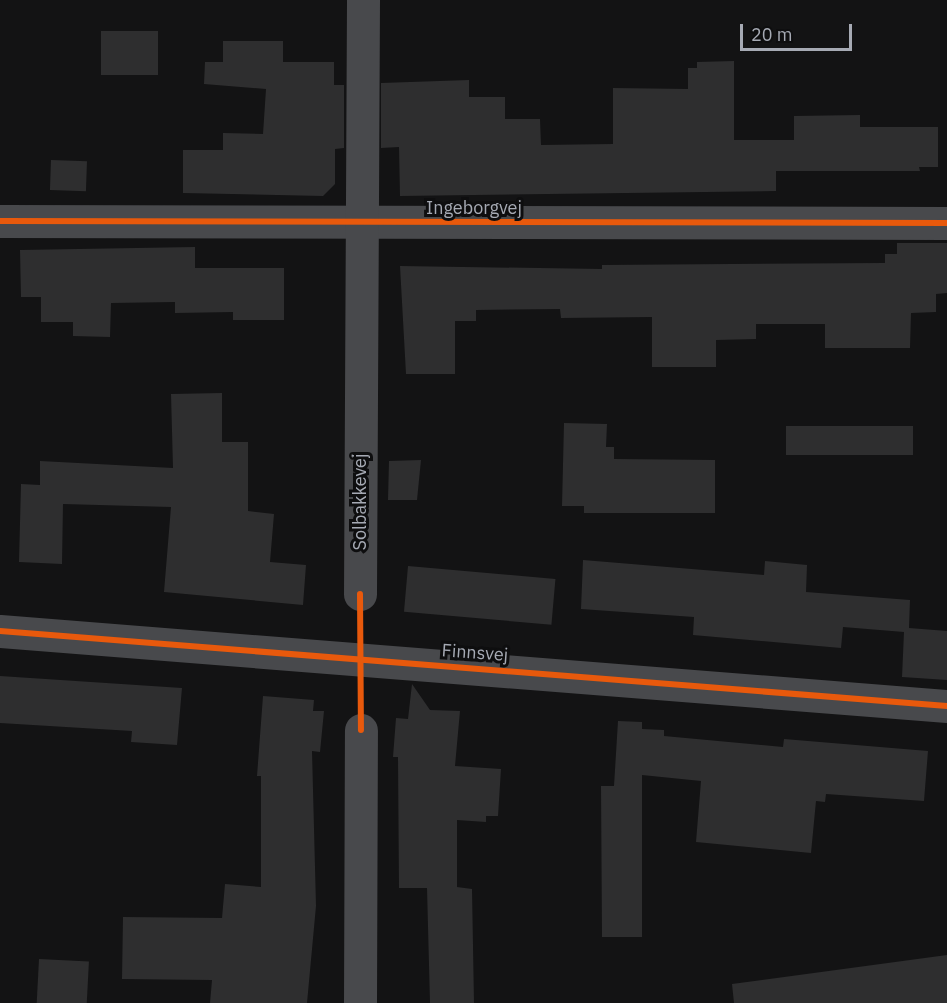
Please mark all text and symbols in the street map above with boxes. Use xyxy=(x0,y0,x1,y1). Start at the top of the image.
scale bar xyxy=(743,12,856,50)
text: 20 m xyxy=(751,23,793,46)
street label: Ingeborgvej xyxy=(426,197,522,219)
street label: Solbakkevej xyxy=(349,454,371,550)
street label: Finnsvej xyxy=(441,640,509,666)

